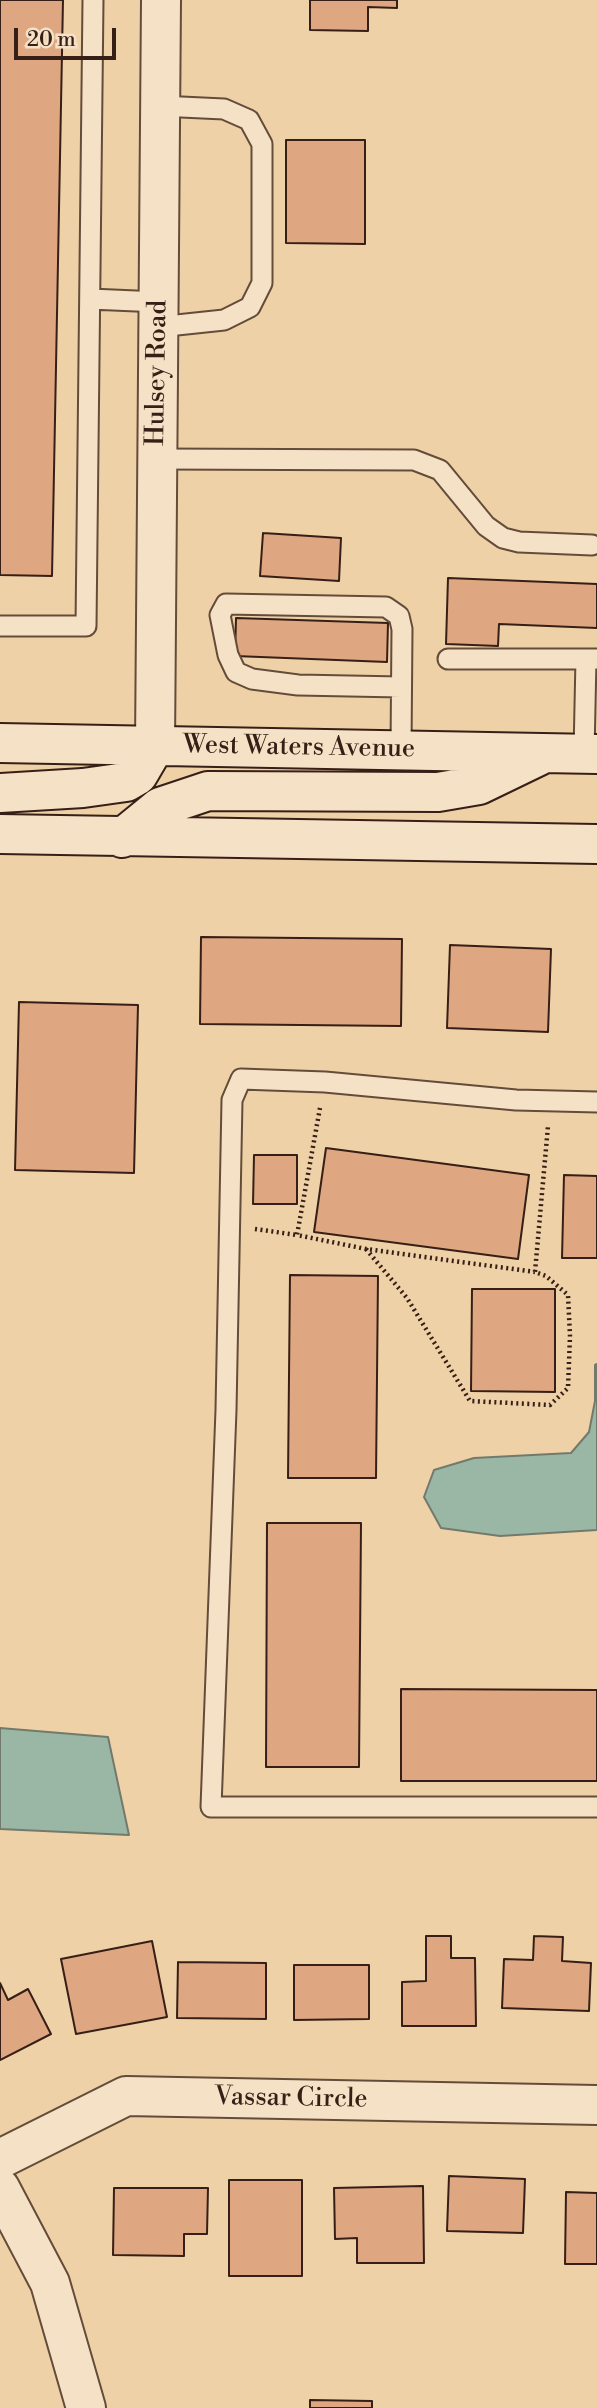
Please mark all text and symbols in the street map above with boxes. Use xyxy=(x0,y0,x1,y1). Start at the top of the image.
scale bar xyxy=(18,14,119,58)
text: 20 m xyxy=(27,27,76,53)
street label: Hulsey Road xyxy=(141,300,175,446)
street label: West Waters Avenue xyxy=(183,730,415,766)
street label: Vassar Circle xyxy=(214,2082,368,2116)

